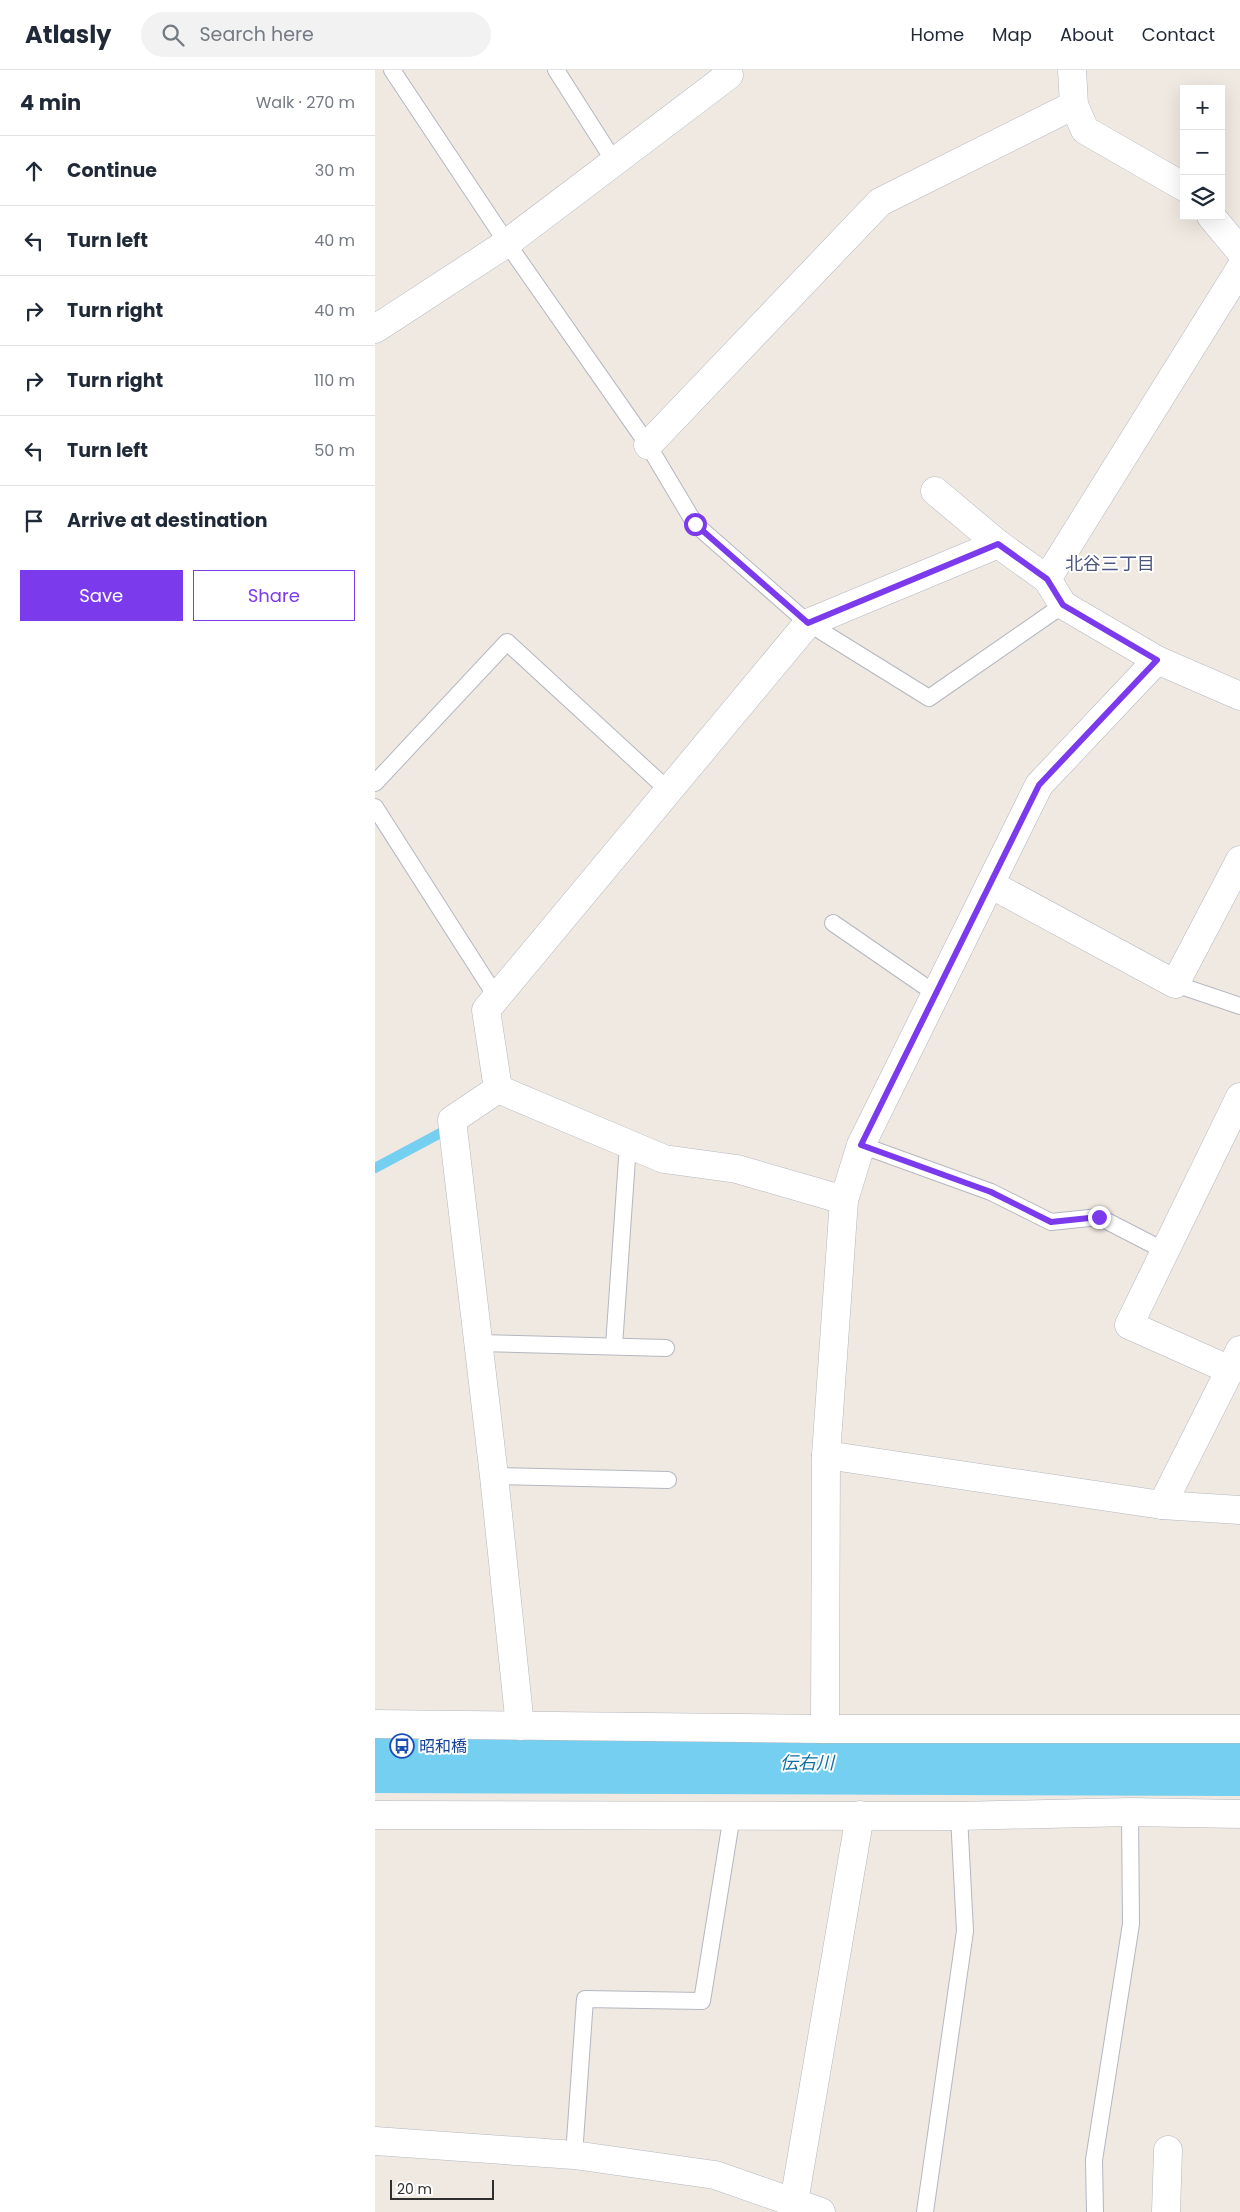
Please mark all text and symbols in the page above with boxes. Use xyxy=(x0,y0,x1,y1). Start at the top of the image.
search box xyxy=(141,12,491,57)
text: Atlasly xyxy=(25,18,111,51)
icon: search xyxy=(159,21,187,49)
text: Search here xyxy=(199,21,314,48)
text: Home xyxy=(910,22,964,47)
text: Map xyxy=(992,22,1032,47)
text: About xyxy=(1060,22,1114,47)
text: Contact xyxy=(1142,22,1215,47)
map controls xyxy=(1180,85,1225,220)
button: + xyxy=(1180,85,1225,130)
text: 4 min xyxy=(20,88,81,117)
text: Walk · 270 m xyxy=(256,91,355,114)
button: − xyxy=(1180,130,1225,175)
icon: ahead xyxy=(20,157,48,185)
text: Continue xyxy=(67,157,157,184)
text: 30 m xyxy=(315,159,355,182)
button: layers xyxy=(1180,175,1225,220)
icon: left xyxy=(20,227,48,255)
text: Turn left xyxy=(67,227,148,254)
text: 40 m xyxy=(314,229,355,252)
icon: right xyxy=(20,297,48,325)
text: Turn right xyxy=(67,297,163,324)
text: 40 m xyxy=(314,299,355,322)
icon: right xyxy=(20,367,48,395)
text: Turn right xyxy=(67,367,163,394)
text: 110 m xyxy=(314,369,355,392)
icon: left xyxy=(20,437,48,465)
text: Turn left xyxy=(67,437,148,464)
text: 50 m xyxy=(314,439,355,462)
icon: arrive xyxy=(20,507,48,535)
text: Arrive at destination xyxy=(67,507,268,534)
route start xyxy=(684,513,707,536)
district label: 北谷三丁目 xyxy=(1065,551,1155,576)
button: Save xyxy=(20,570,183,621)
button: Share xyxy=(193,570,355,621)
route end xyxy=(1088,1206,1111,1229)
bus stop icon: 昭和橋 xyxy=(389,1733,415,1759)
place label: 昭和橋 xyxy=(419,1735,467,1758)
water label: 伝右川 xyxy=(780,1750,836,1775)
scale bar xyxy=(390,2177,494,2200)
text: 20 m xyxy=(397,2179,432,2199)

